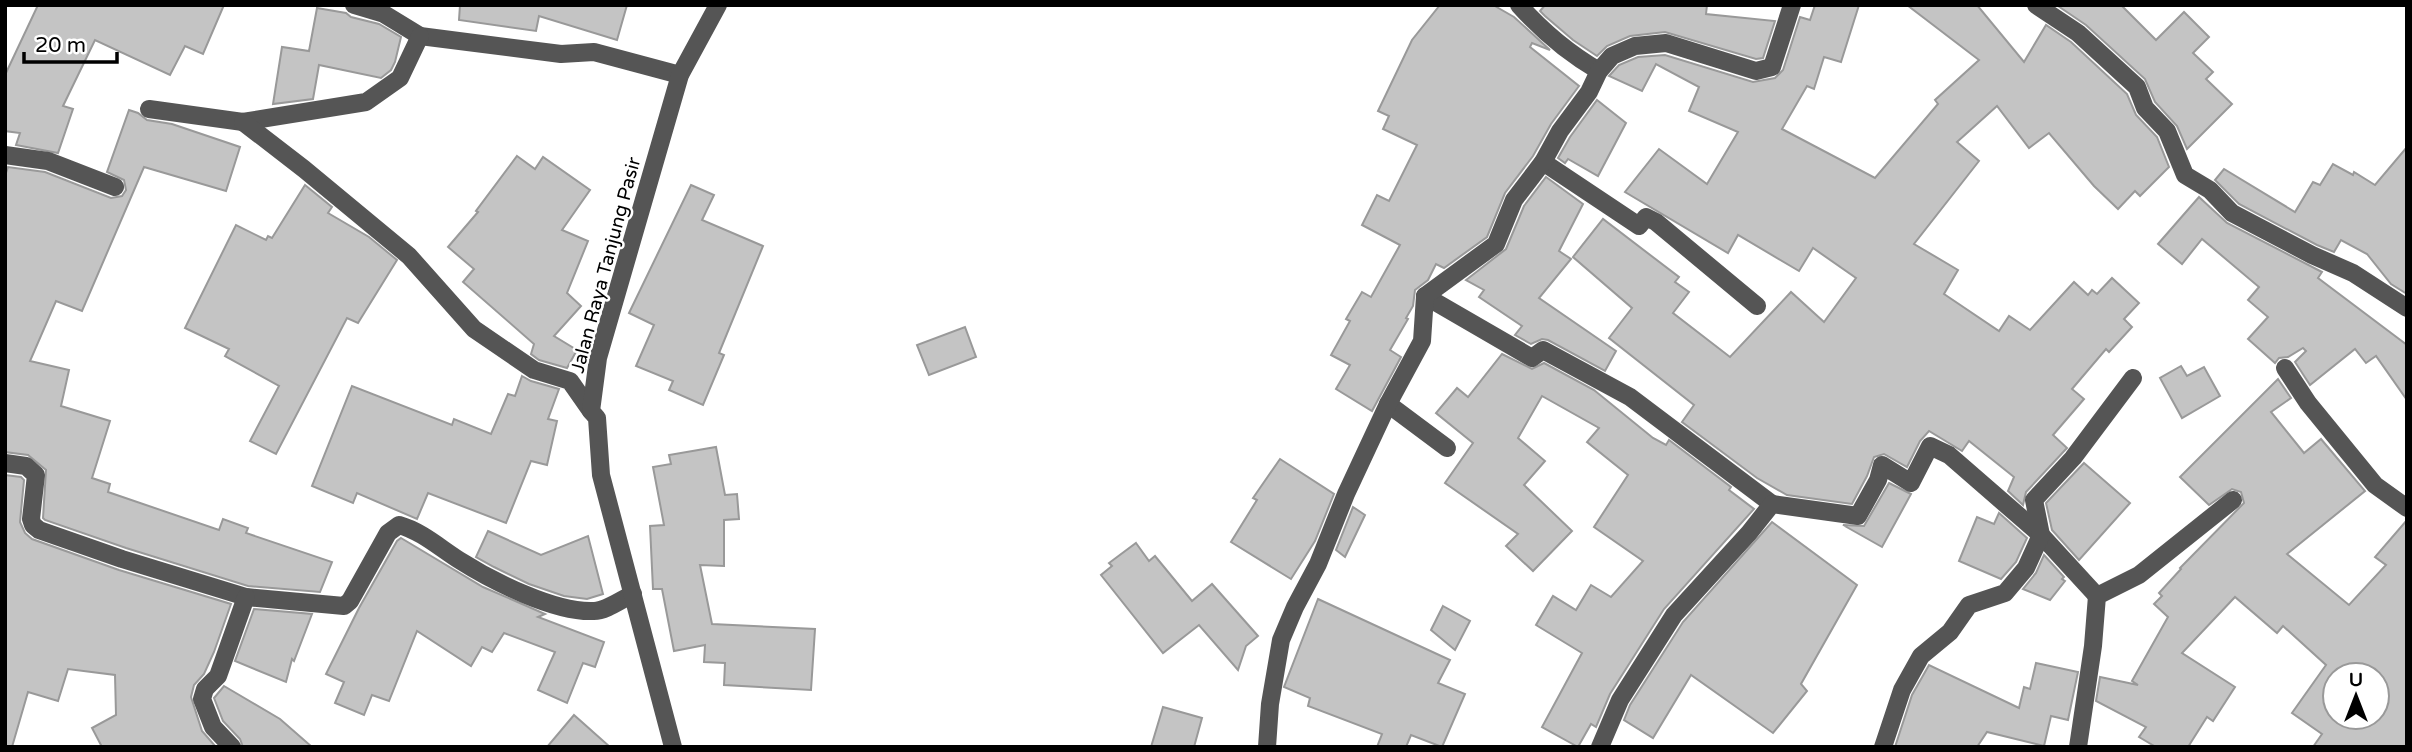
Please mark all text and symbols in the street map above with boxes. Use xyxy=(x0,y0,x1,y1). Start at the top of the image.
scale bar xyxy=(24,21,117,65)
text: 20 m xyxy=(35,33,86,58)
street label: Jalan Raya Tanjung Pasir xyxy=(567,154,646,375)
north arrow xyxy=(2321,661,2391,731)
text: U xyxy=(2349,669,2363,691)

